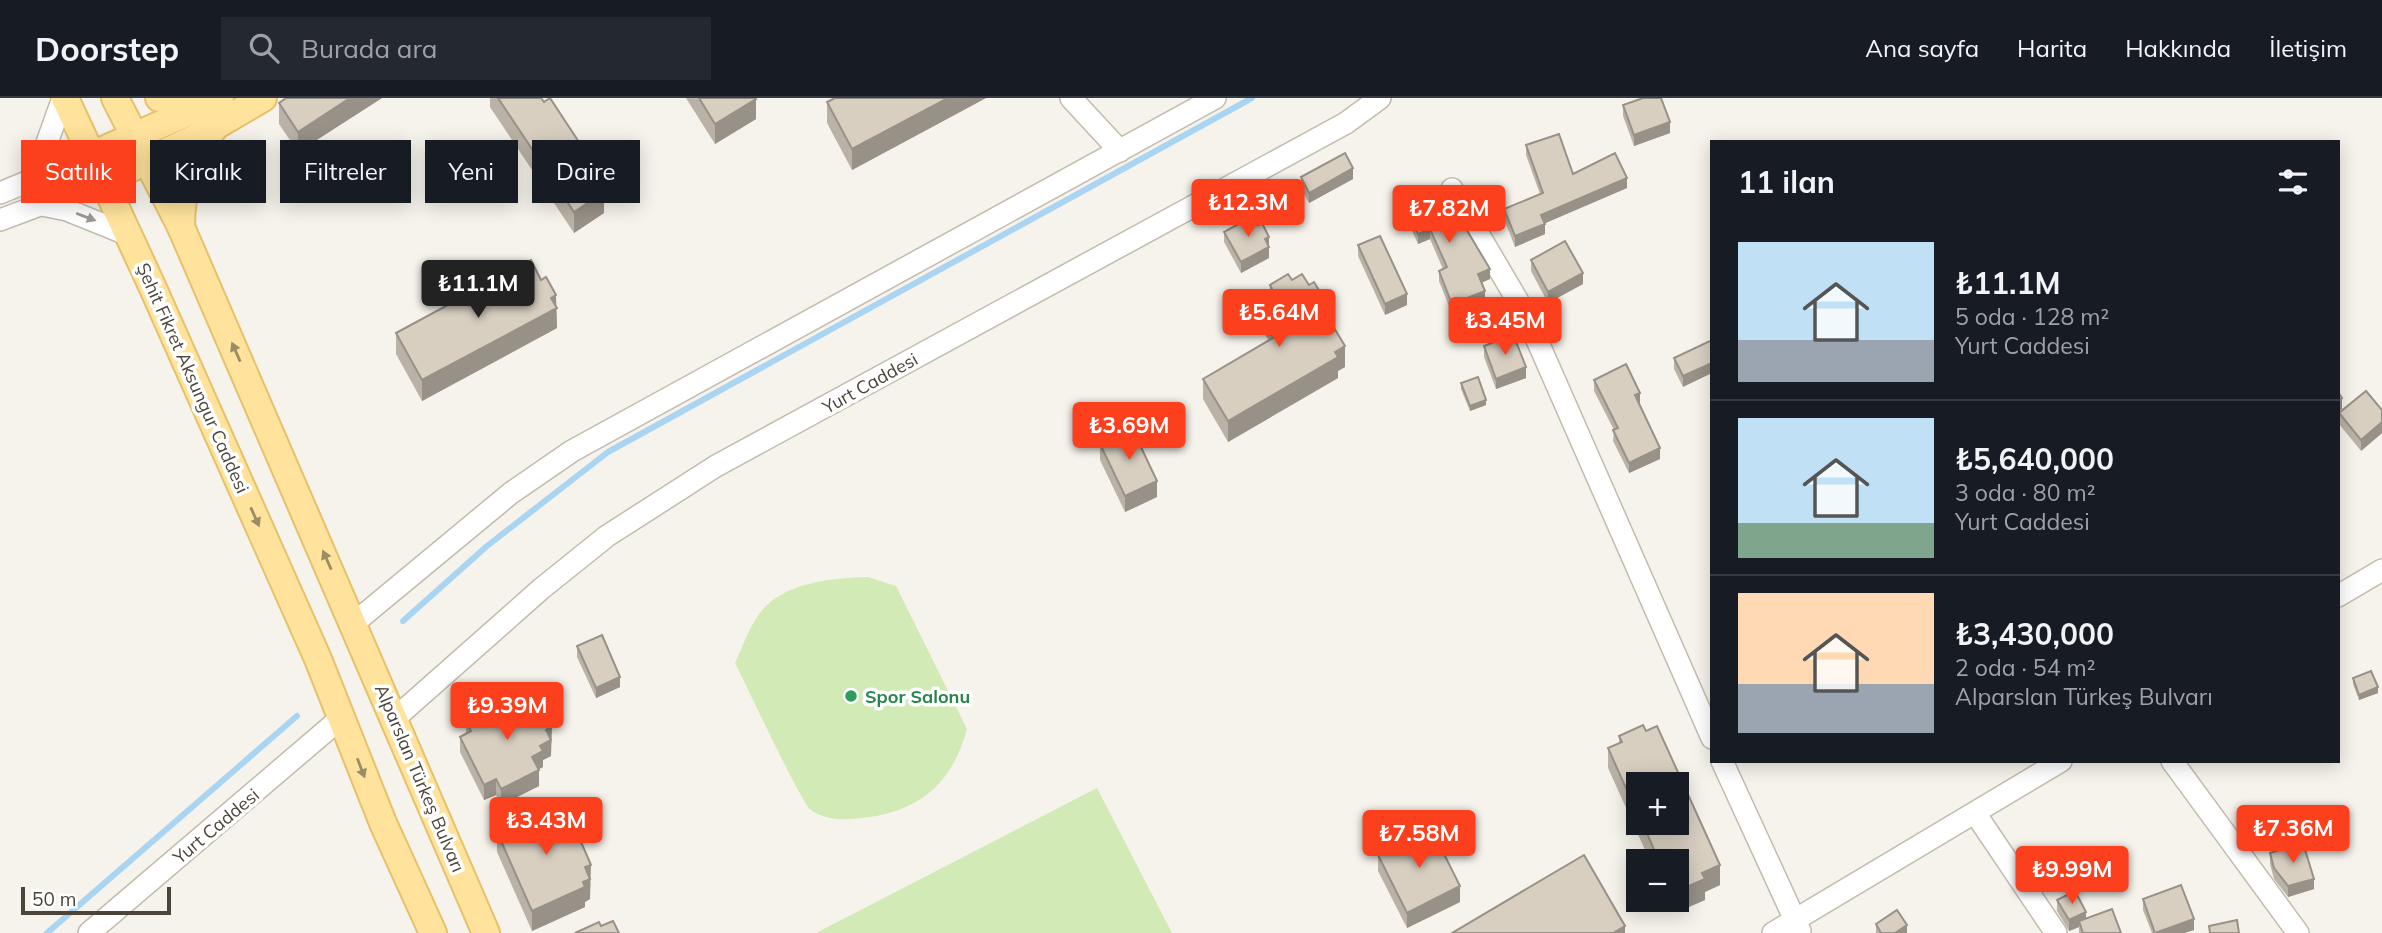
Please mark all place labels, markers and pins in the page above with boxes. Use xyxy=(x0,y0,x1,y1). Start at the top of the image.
pin: ₺12.3M xyxy=(1191,180,1305,239)
pin: ₺7.82M xyxy=(1392,186,1506,245)
pin: ₺11.1M xyxy=(421,260,535,320)
pin: ₺5.64M xyxy=(1222,289,1336,349)
pin: ₺3.45M xyxy=(1448,298,1562,357)
pin: ₺3.69M xyxy=(1072,402,1186,462)
pin: ₺9.39M xyxy=(450,682,564,742)
place label: Spor Salonu xyxy=(865,685,970,708)
marker: Spor Salonu xyxy=(843,688,859,704)
pin: ₺3.43M xyxy=(489,798,603,857)
pin: ₺7.36M xyxy=(2236,806,2350,865)
pin: ₺7.58M xyxy=(1362,810,1476,870)
pin: ₺9.99M xyxy=(2015,846,2129,906)

